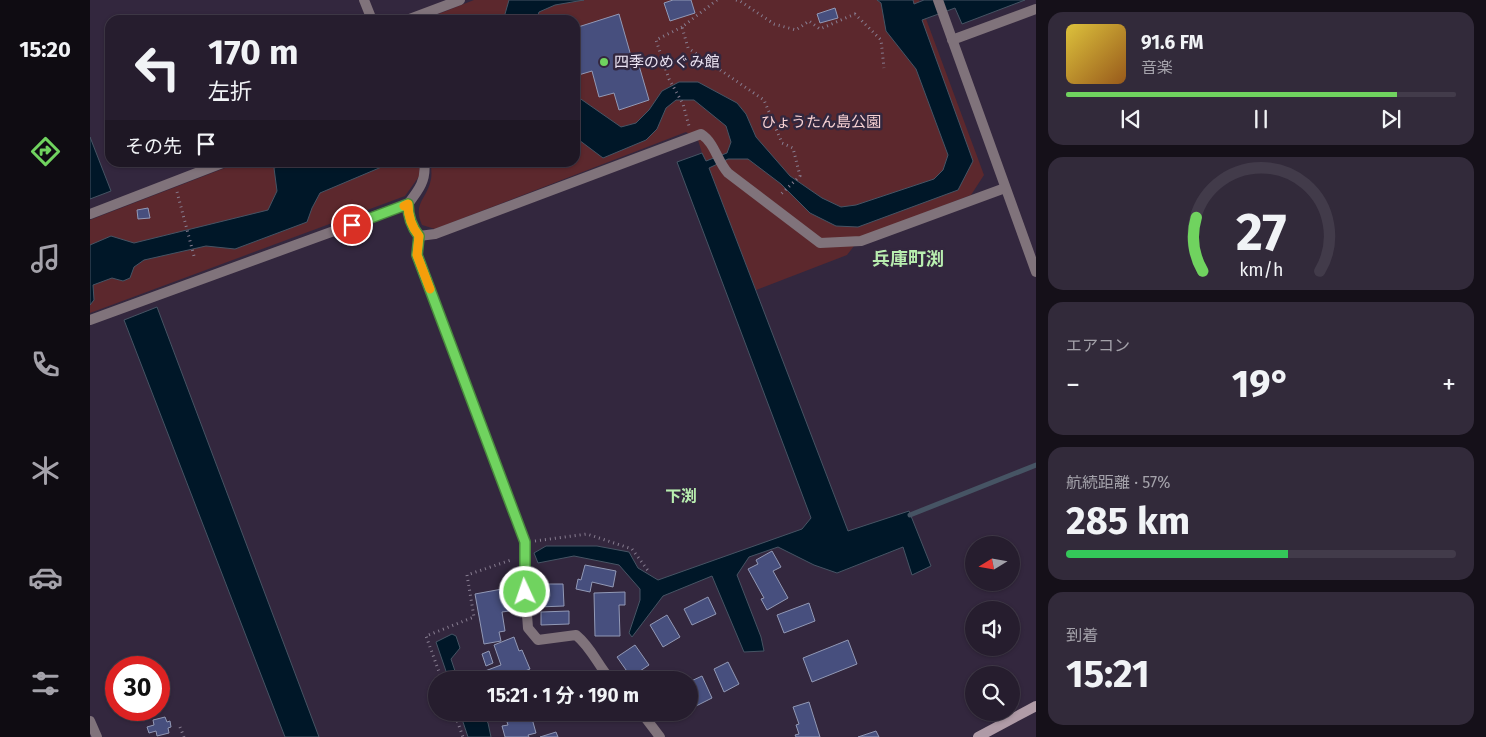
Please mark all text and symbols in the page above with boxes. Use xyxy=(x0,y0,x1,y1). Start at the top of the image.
text: 170 m xyxy=(208,31,299,73)
text: 91.6 FM xyxy=(1141,31,1203,54)
icon: left xyxy=(125,35,190,100)
text: 15:20 xyxy=(19,36,71,63)
place label: 四季のめぐみ館 xyxy=(614,53,719,71)
marker: 四季のめぐみ館 xyxy=(598,56,610,68)
text: 音楽 xyxy=(1141,58,1173,77)
text: 左折 xyxy=(208,78,252,105)
icon: previous xyxy=(1117,105,1145,133)
icon: pause xyxy=(1247,105,1275,133)
icon: next xyxy=(1377,105,1405,133)
park label: ひょうたん島公園 xyxy=(761,113,881,131)
icon: arrive xyxy=(192,130,220,158)
icon: directions xyxy=(28,134,63,169)
text: その先 xyxy=(125,135,182,158)
text: 27 xyxy=(1236,201,1286,264)
pin xyxy=(331,204,373,246)
icon: arrive xyxy=(338,211,366,239)
icon: music xyxy=(28,241,63,276)
district label: 兵庫町渕 xyxy=(872,248,944,270)
text: km/h xyxy=(1239,259,1283,281)
text: エアコン xyxy=(1066,336,1130,355)
icon: phone xyxy=(28,347,63,382)
text: 19° xyxy=(1232,361,1290,407)
text: − xyxy=(1066,368,1080,401)
text: + xyxy=(1442,368,1456,401)
icon: climate xyxy=(28,453,63,488)
text: 航続距離 · 57% xyxy=(1066,473,1170,492)
district label: 下渕 xyxy=(665,487,697,506)
text: 285 km xyxy=(1066,498,1190,544)
north arrow xyxy=(965,536,1020,591)
map controls xyxy=(965,536,1020,721)
icon: car xyxy=(28,560,63,595)
position arrow xyxy=(498,565,550,617)
button: sound xyxy=(965,601,1020,656)
text: 到着 xyxy=(1066,626,1098,645)
text: 15:21 xyxy=(1066,651,1150,697)
speed limit sign: 30 xyxy=(105,656,170,721)
icon: filters xyxy=(28,666,63,701)
button: search xyxy=(965,666,1020,721)
text: 15:21 · 1 分 · 190 m xyxy=(487,684,639,707)

